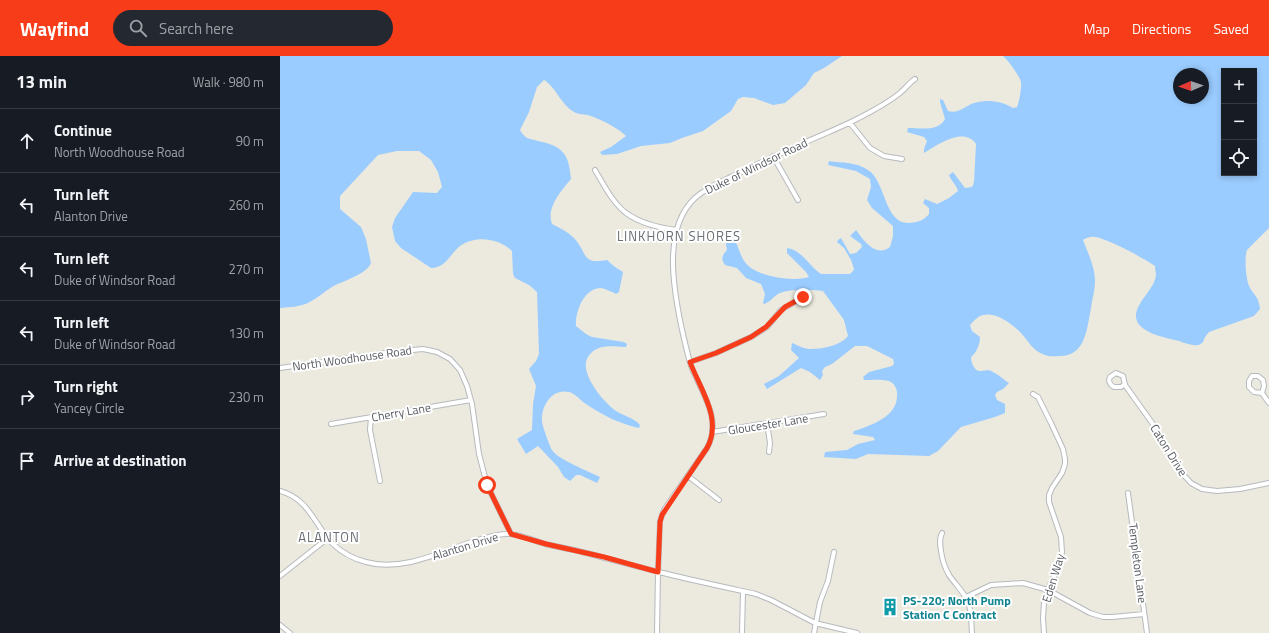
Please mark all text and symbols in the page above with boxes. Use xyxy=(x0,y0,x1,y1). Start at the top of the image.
search box xyxy=(113,10,393,46)
text: Wayfind xyxy=(20,14,89,43)
icon: search xyxy=(127,17,149,39)
text: Search here xyxy=(159,17,234,40)
text: Map xyxy=(1084,18,1110,39)
text: Directions xyxy=(1132,18,1191,39)
text: Saved xyxy=(1213,18,1249,39)
north arrow xyxy=(1173,68,1209,104)
map controls xyxy=(1221,68,1257,176)
button: + xyxy=(1221,68,1257,104)
text: 13 min xyxy=(16,69,67,95)
text: Walk · 980 m xyxy=(193,72,264,92)
button: − xyxy=(1221,104,1257,140)
text: Continue xyxy=(54,119,112,142)
icon: ahead xyxy=(16,130,38,152)
text: 90 m xyxy=(236,131,264,151)
street label: Duke of Windsor Road xyxy=(701,133,811,199)
button: locate xyxy=(1221,140,1257,176)
text: North Woodhouse Road xyxy=(54,142,185,162)
text: Turn left xyxy=(54,183,109,206)
icon: left xyxy=(16,194,38,216)
text: 260 m xyxy=(228,195,264,215)
text: Alanton Drive xyxy=(54,206,128,226)
district label: LINKHORN SHORES xyxy=(617,226,741,246)
text: Turn left xyxy=(54,247,109,270)
icon: left xyxy=(16,258,38,280)
text: 270 m xyxy=(228,259,264,279)
text: Duke of Windsor Road xyxy=(54,270,175,290)
route end xyxy=(794,288,812,306)
text: Turn left xyxy=(54,311,109,334)
icon: left xyxy=(16,322,38,344)
text: 130 m xyxy=(228,323,264,343)
text: Duke of Windsor Road xyxy=(54,334,175,354)
street label: North Woodhouse Road xyxy=(291,340,413,376)
text: Turn right xyxy=(54,375,118,398)
icon: right xyxy=(16,386,38,408)
text: 230 m xyxy=(228,387,264,407)
street label: Cherry Lane xyxy=(370,397,432,427)
text: Yancey Circle xyxy=(54,398,124,418)
street label: Gloucester Lane xyxy=(727,408,809,440)
street label: Caton Drive xyxy=(1145,420,1193,480)
text: Arrive at destination xyxy=(54,449,187,472)
icon: arrive xyxy=(16,450,38,472)
route start xyxy=(478,476,496,494)
street label: Templeton Lane xyxy=(1124,522,1152,604)
district label: ALANTON xyxy=(298,527,360,547)
street label: Alanton Drive xyxy=(430,527,500,565)
street label: Eden Way xyxy=(1037,551,1069,605)
place label: PS-220; North Pump Station C Contract xyxy=(903,591,1011,624)
building icon: PS-220; North Pump Station C Contract xyxy=(880,597,900,617)

